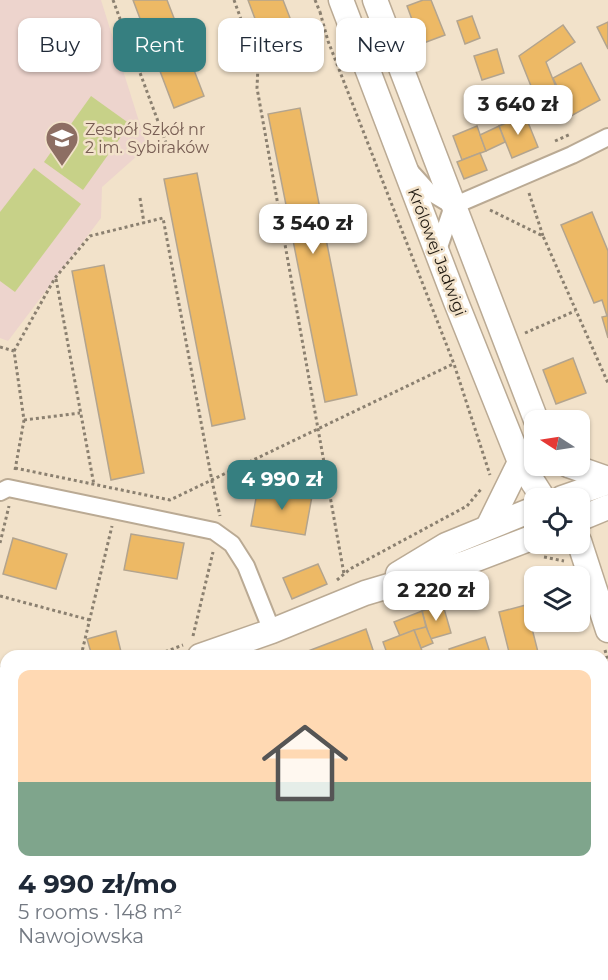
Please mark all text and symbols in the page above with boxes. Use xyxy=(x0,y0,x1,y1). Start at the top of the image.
chip: Buy xyxy=(18,18,101,72)
chip: Rent xyxy=(113,18,206,72)
chip: Filters xyxy=(218,18,324,72)
chip: New xyxy=(336,18,426,72)
pin: 3 640 zł xyxy=(456,85,580,136)
text: 3 640 zł xyxy=(478,92,558,116)
school or university icon: Zespół Szkół nr 2 im. Sybiraków xyxy=(44,120,80,167)
place label: Zespół Szkół nr 2 im. Sybiraków xyxy=(85,120,209,157)
street label: Królowej Jadwigi xyxy=(404,185,470,319)
pin: 3 540 zł xyxy=(251,204,375,255)
text: 3 540 zł xyxy=(273,211,353,235)
north arrow xyxy=(524,410,590,476)
map controls xyxy=(524,410,590,632)
pin: 4 990 zł xyxy=(220,460,344,511)
text: 4 990 zł xyxy=(241,467,323,491)
button: locate xyxy=(524,488,590,554)
button: layers xyxy=(524,566,590,632)
pin: 2 220 zł xyxy=(374,571,498,622)
text: 2 220 zł xyxy=(397,578,475,602)
icon: home xyxy=(251,709,359,817)
text: 4 990 zł/mo xyxy=(18,868,177,900)
text: 5 rooms · 148 m² xyxy=(18,900,182,924)
text: Nawojowska xyxy=(18,924,144,948)

